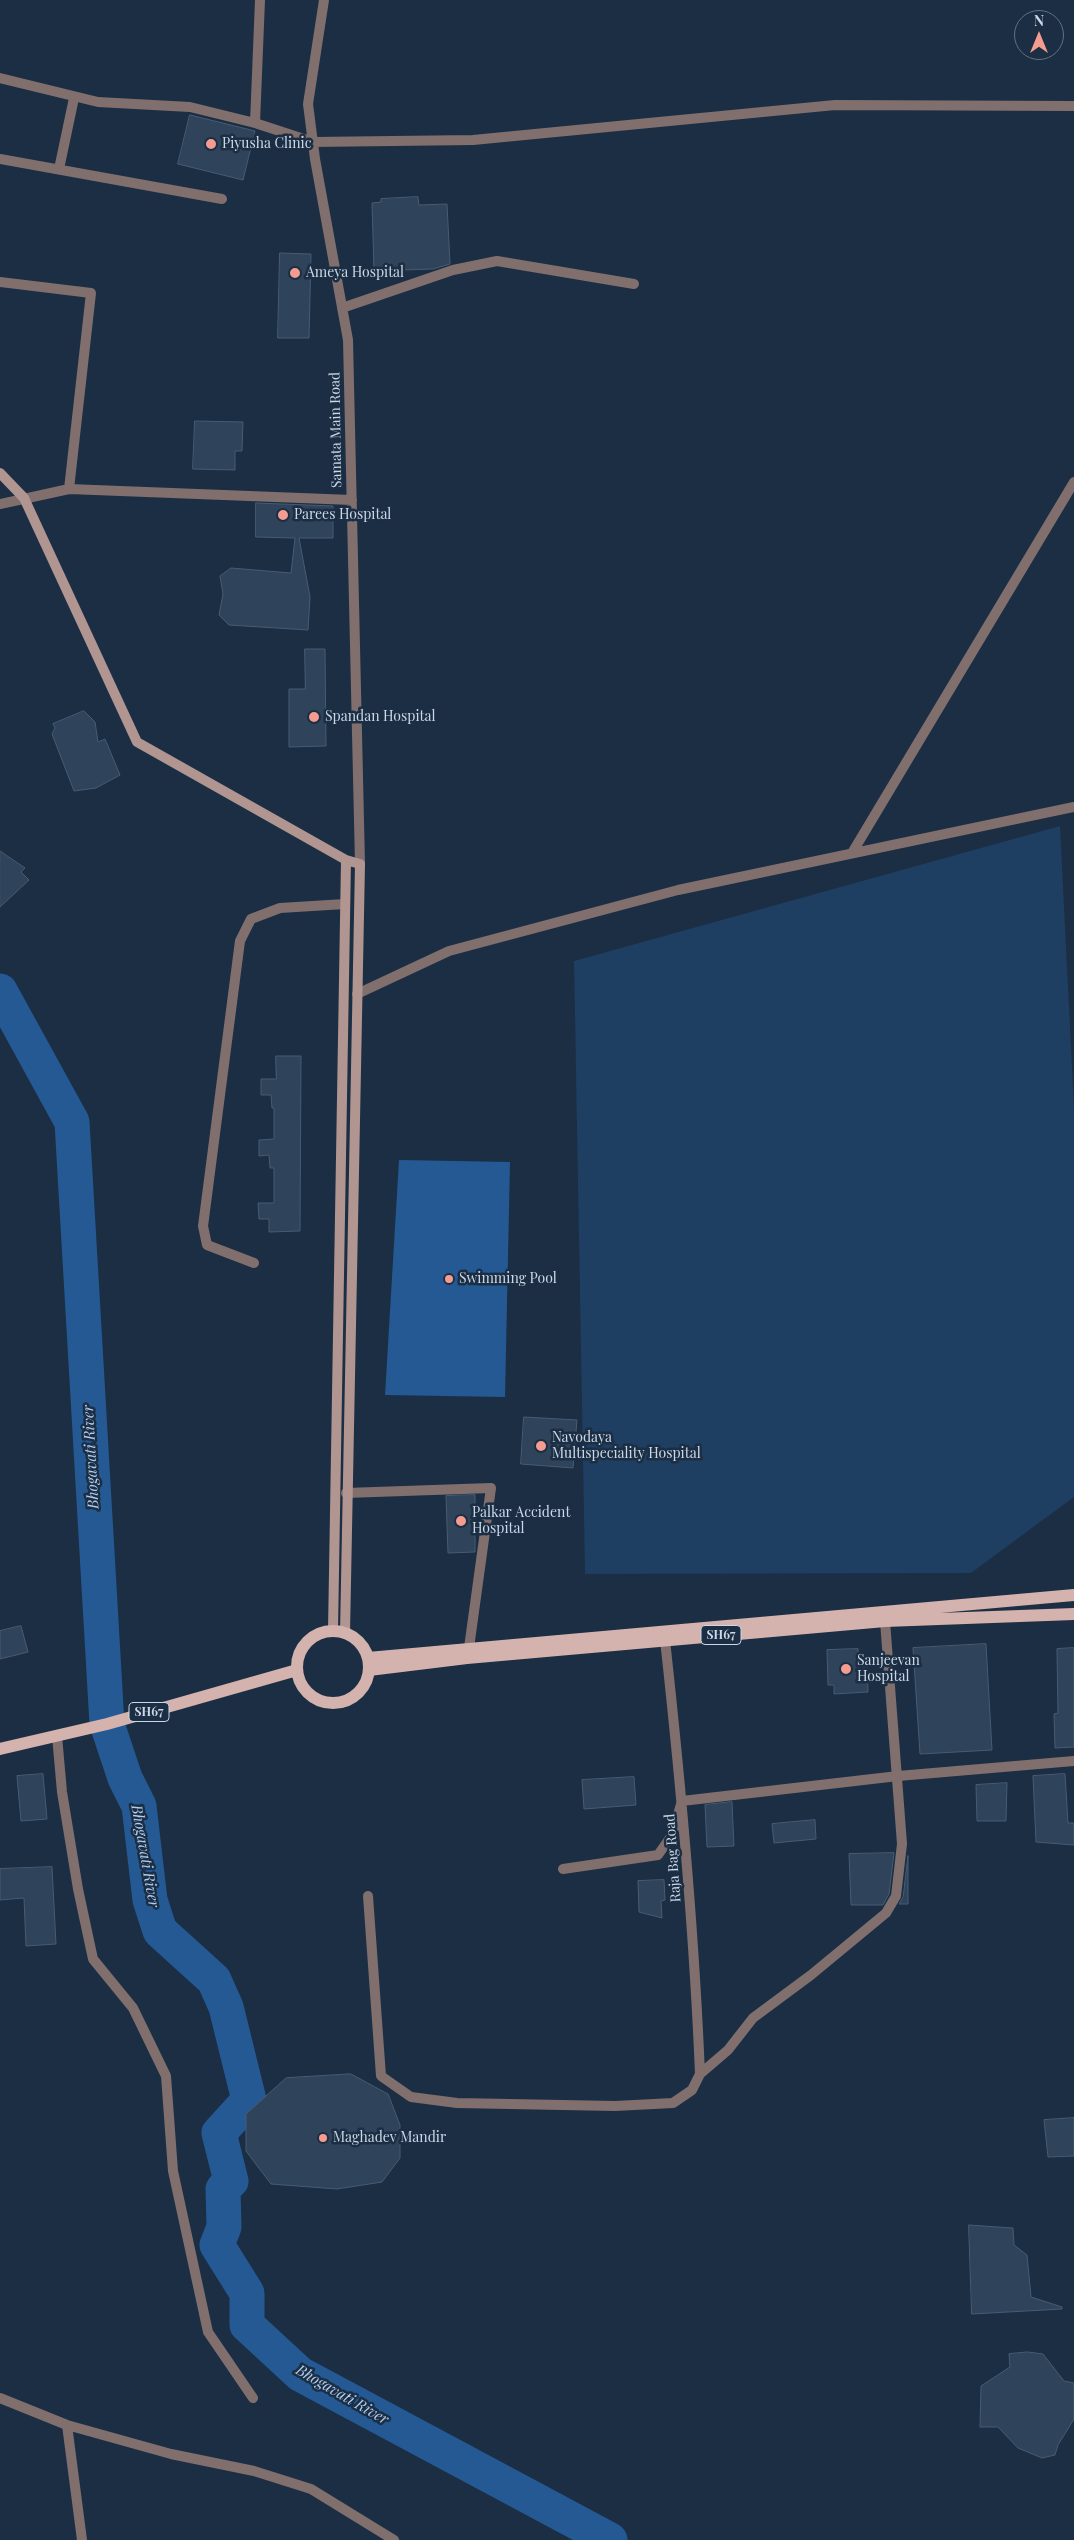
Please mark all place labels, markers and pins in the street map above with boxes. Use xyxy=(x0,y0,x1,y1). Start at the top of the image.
place label: Piyusha Clinic xyxy=(222,136,311,152)
marker: Piyusha Clinic xyxy=(204,137,218,151)
place label: Ameya Hospital xyxy=(306,265,404,281)
marker: Ameya Hospital xyxy=(288,266,302,280)
place label: Parees Hospital xyxy=(294,507,391,523)
marker: Parees Hospital xyxy=(276,508,290,522)
place label: Spandan Hospital xyxy=(325,709,435,725)
marker: Spandan Hospital xyxy=(307,710,321,724)
place label: Swimming Pool xyxy=(459,1271,557,1287)
marker: Swimming Pool xyxy=(443,1273,455,1285)
place label: Navodaya Multispeciality Hospital xyxy=(552,1430,701,1462)
marker: Navodaya Multispeciality Hospital xyxy=(534,1439,548,1453)
place label: Palkar Accident Hospital xyxy=(472,1505,570,1538)
marker: Palkar Accident Hospital xyxy=(454,1514,468,1528)
place label: Sanjeevan Hospital xyxy=(857,1653,920,1685)
marker: Sanjeevan Hospital xyxy=(839,1662,853,1676)
place label: Maghadev Mandir xyxy=(333,2130,446,2146)
marker: Maghadev Mandir xyxy=(317,2132,329,2144)

